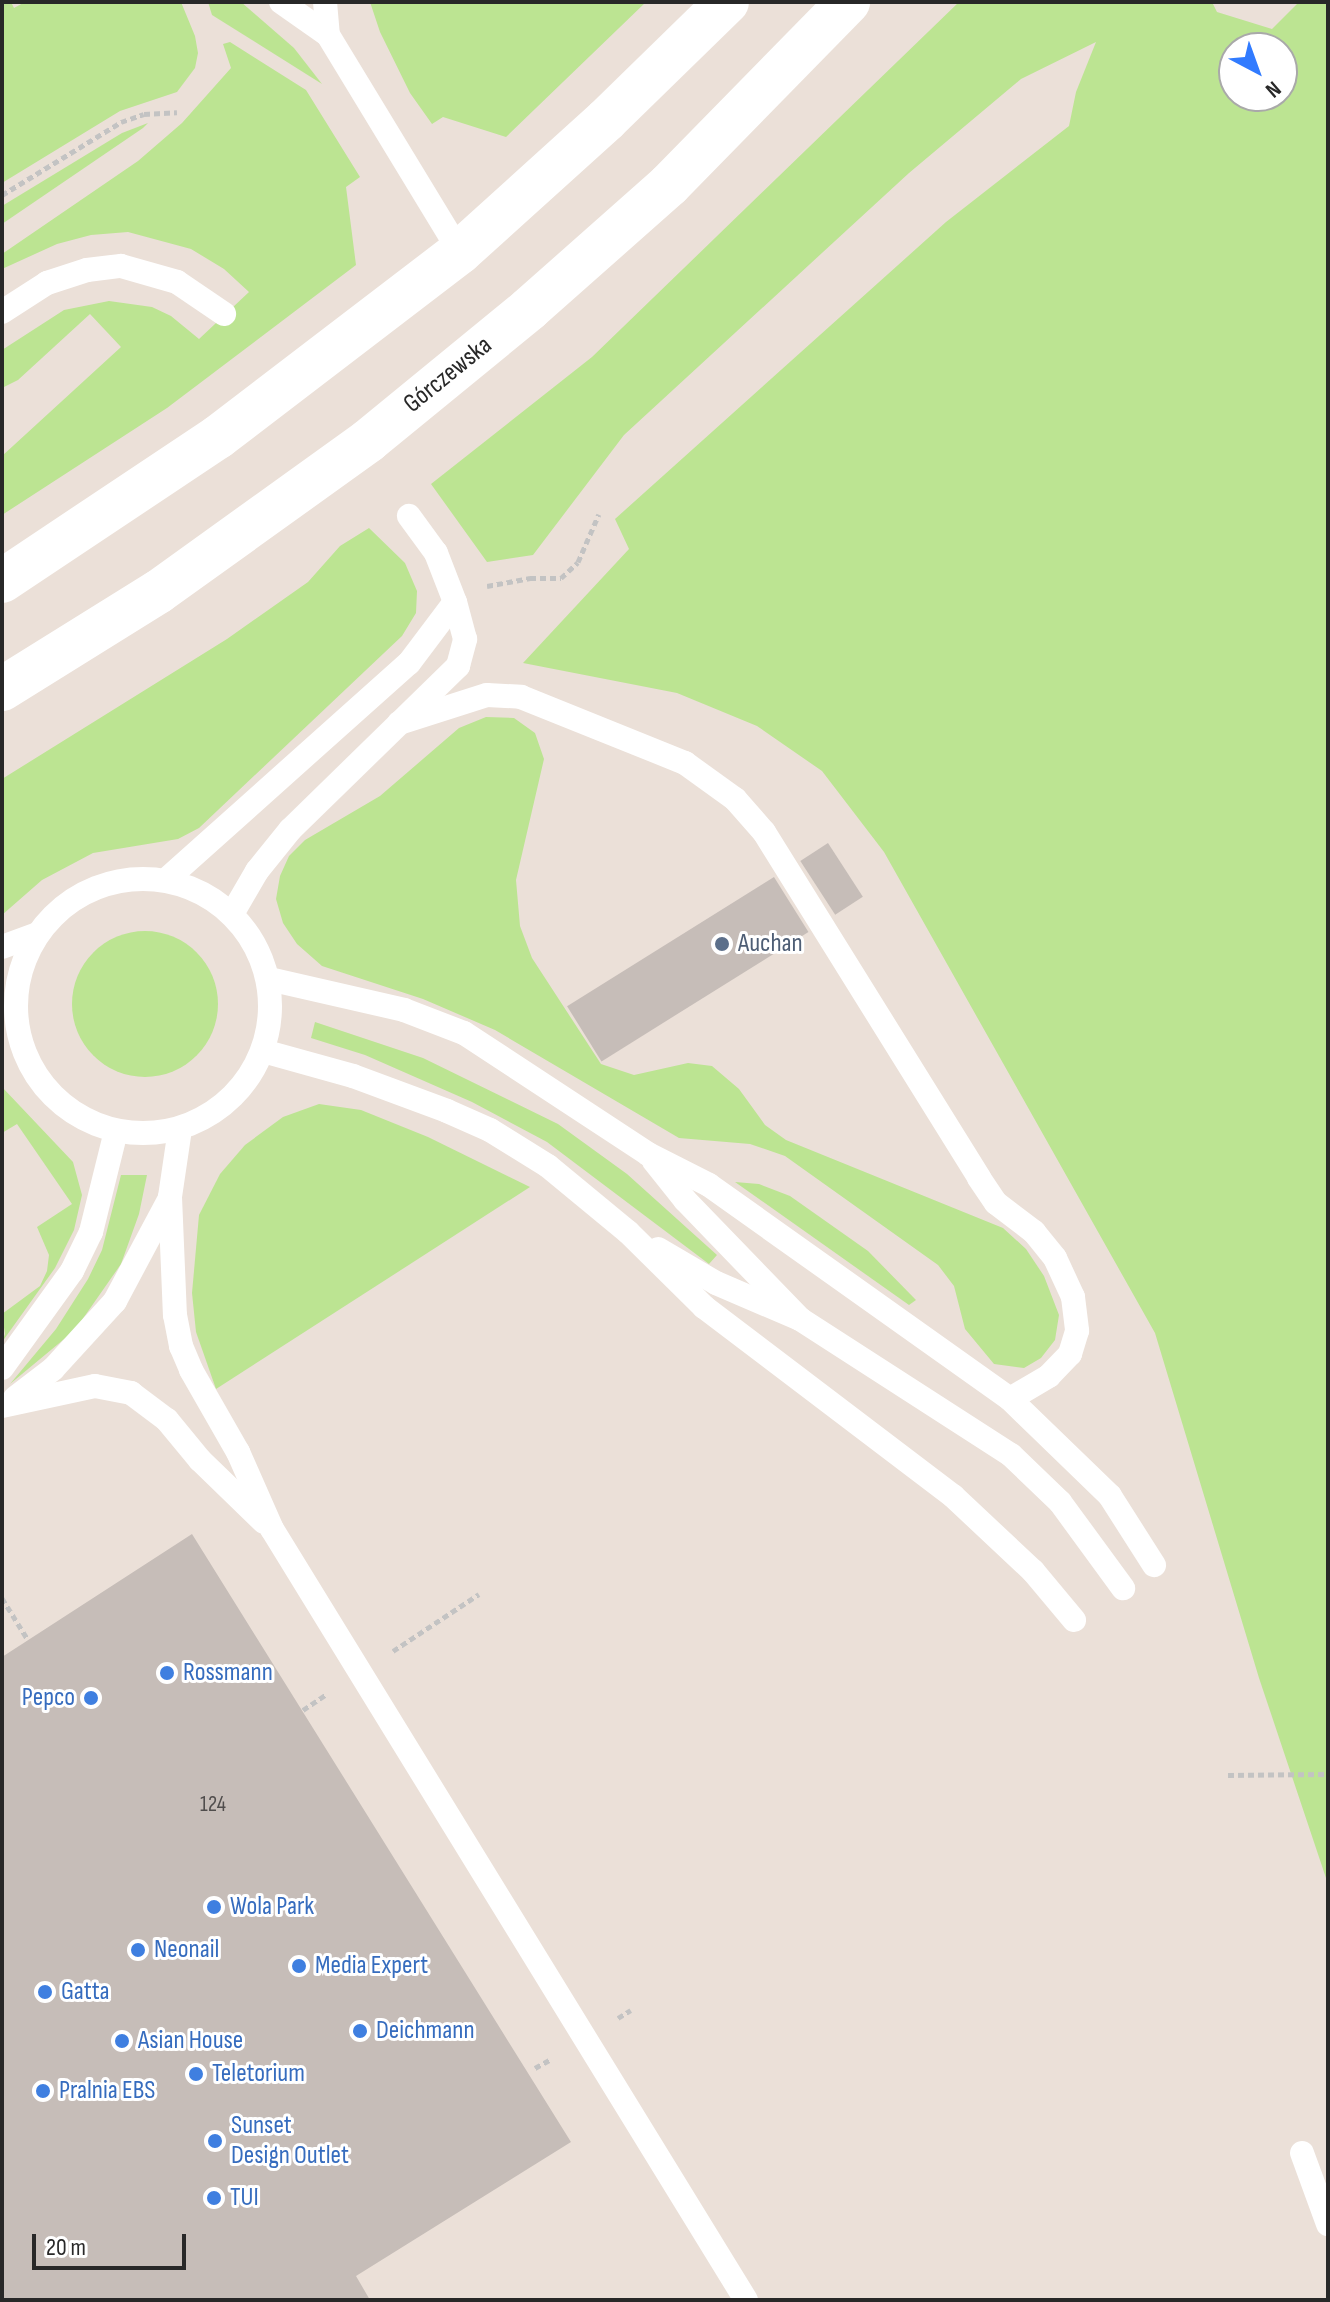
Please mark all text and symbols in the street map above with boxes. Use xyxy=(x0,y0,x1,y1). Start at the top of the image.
north arrow xyxy=(1218,32,1298,112)
text: N xyxy=(1259,75,1286,103)
street label: Górczewska xyxy=(398,330,498,420)
place label: Auchan xyxy=(738,928,803,960)
marker: Auchan xyxy=(713,935,731,953)
place label: Rossmann xyxy=(183,1657,273,1689)
marker: Rossmann xyxy=(158,1664,176,1682)
place label: Pepco xyxy=(22,1682,75,1714)
marker: Pepco xyxy=(82,1689,100,1707)
house number: 124 xyxy=(200,1792,226,1818)
place label: Wola Park xyxy=(230,1891,314,1923)
marker: Wola Park xyxy=(205,1898,223,1916)
place label: Neonail xyxy=(154,1934,219,1966)
marker: Neonail xyxy=(129,1941,147,1959)
place label: Media Expert xyxy=(315,1950,428,1982)
marker: Media Expert xyxy=(290,1957,308,1975)
place label: Gatta xyxy=(61,1976,110,2008)
marker: Gatta xyxy=(36,1983,54,2001)
place label: Deichmann xyxy=(376,2015,475,2047)
marker: Deichmann xyxy=(351,2022,369,2040)
place label: Asian House xyxy=(138,2025,243,2057)
marker: Asian House xyxy=(113,2032,131,2050)
place label: Teletorium xyxy=(212,2058,305,2090)
marker: Teletorium xyxy=(187,2065,205,2083)
place label: Pralnia EBS xyxy=(59,2075,155,2107)
marker: Pralnia EBS xyxy=(34,2082,52,2100)
place label: Sunset Design Outlet xyxy=(231,2110,349,2172)
marker: Sunset Design Outlet xyxy=(206,2132,224,2150)
place label: TUI xyxy=(230,2182,259,2214)
marker: TUI xyxy=(205,2189,223,2207)
scale bar xyxy=(36,2218,190,2268)
text: 20 m xyxy=(46,2233,86,2262)

